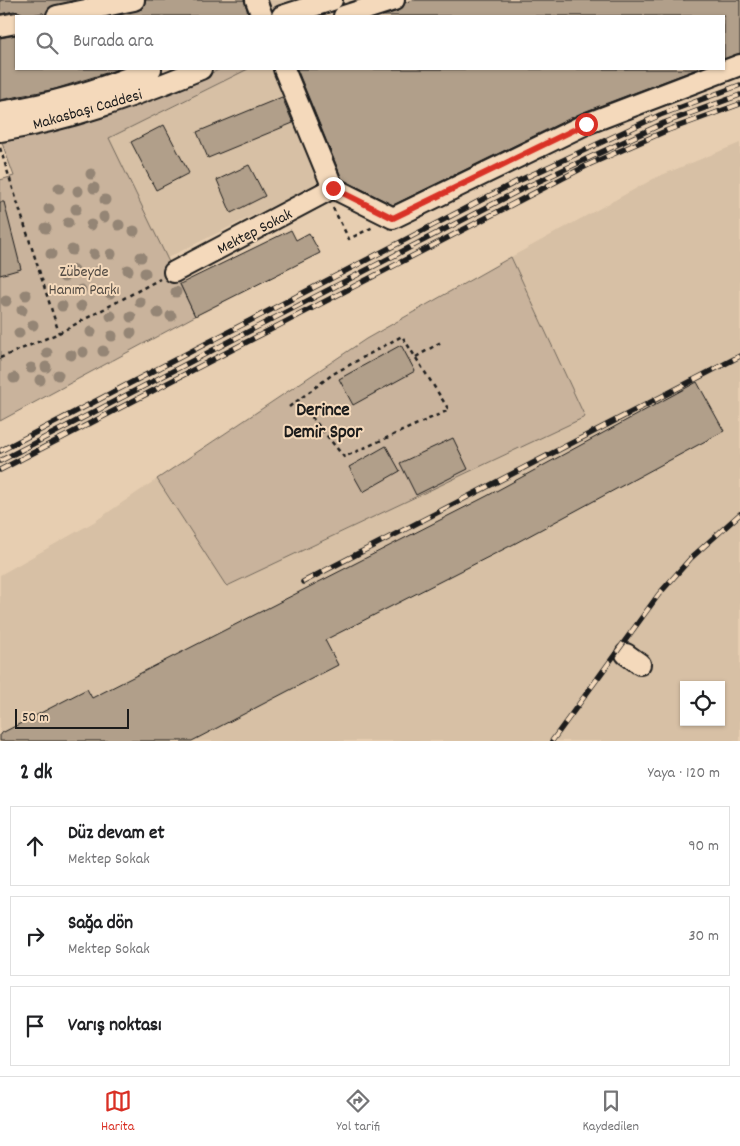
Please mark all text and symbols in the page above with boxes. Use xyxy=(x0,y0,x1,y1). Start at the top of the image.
search box xyxy=(15,15,725,70)
icon: search xyxy=(33,29,61,57)
text: Burada ara xyxy=(73,29,153,56)
street label: Makasbaşı Caddesi xyxy=(30,84,145,137)
route start xyxy=(575,113,598,136)
route end xyxy=(322,177,345,200)
street label: Mektep Sokak xyxy=(213,203,297,261)
park label: Zübeyde Hanım Parkı xyxy=(49,261,119,302)
district label: Derince Demir Spor xyxy=(284,398,363,447)
map controls xyxy=(680,681,725,726)
button: locate xyxy=(680,681,725,726)
scale bar xyxy=(15,706,129,729)
text: 50 m xyxy=(22,708,49,728)
text: 2 dk xyxy=(20,759,52,789)
text: Yaya · 120 m xyxy=(648,762,720,785)
text: Düz devam et xyxy=(68,821,164,848)
icon: ahead xyxy=(21,832,49,860)
text: 90 m xyxy=(688,835,719,858)
text: Mektep Sokak xyxy=(68,848,150,871)
text: Sağa dön xyxy=(68,911,133,938)
icon: right xyxy=(21,922,49,950)
text: 30 m xyxy=(689,925,719,948)
text: Mektep Sokak xyxy=(68,938,150,961)
icon: arrive xyxy=(21,1012,49,1040)
text: Varış noktası xyxy=(68,1013,162,1040)
tab: Harita xyxy=(101,1087,134,1137)
tab: Yol tarifi xyxy=(336,1087,380,1137)
tab: Kaydedilen xyxy=(582,1087,639,1137)

